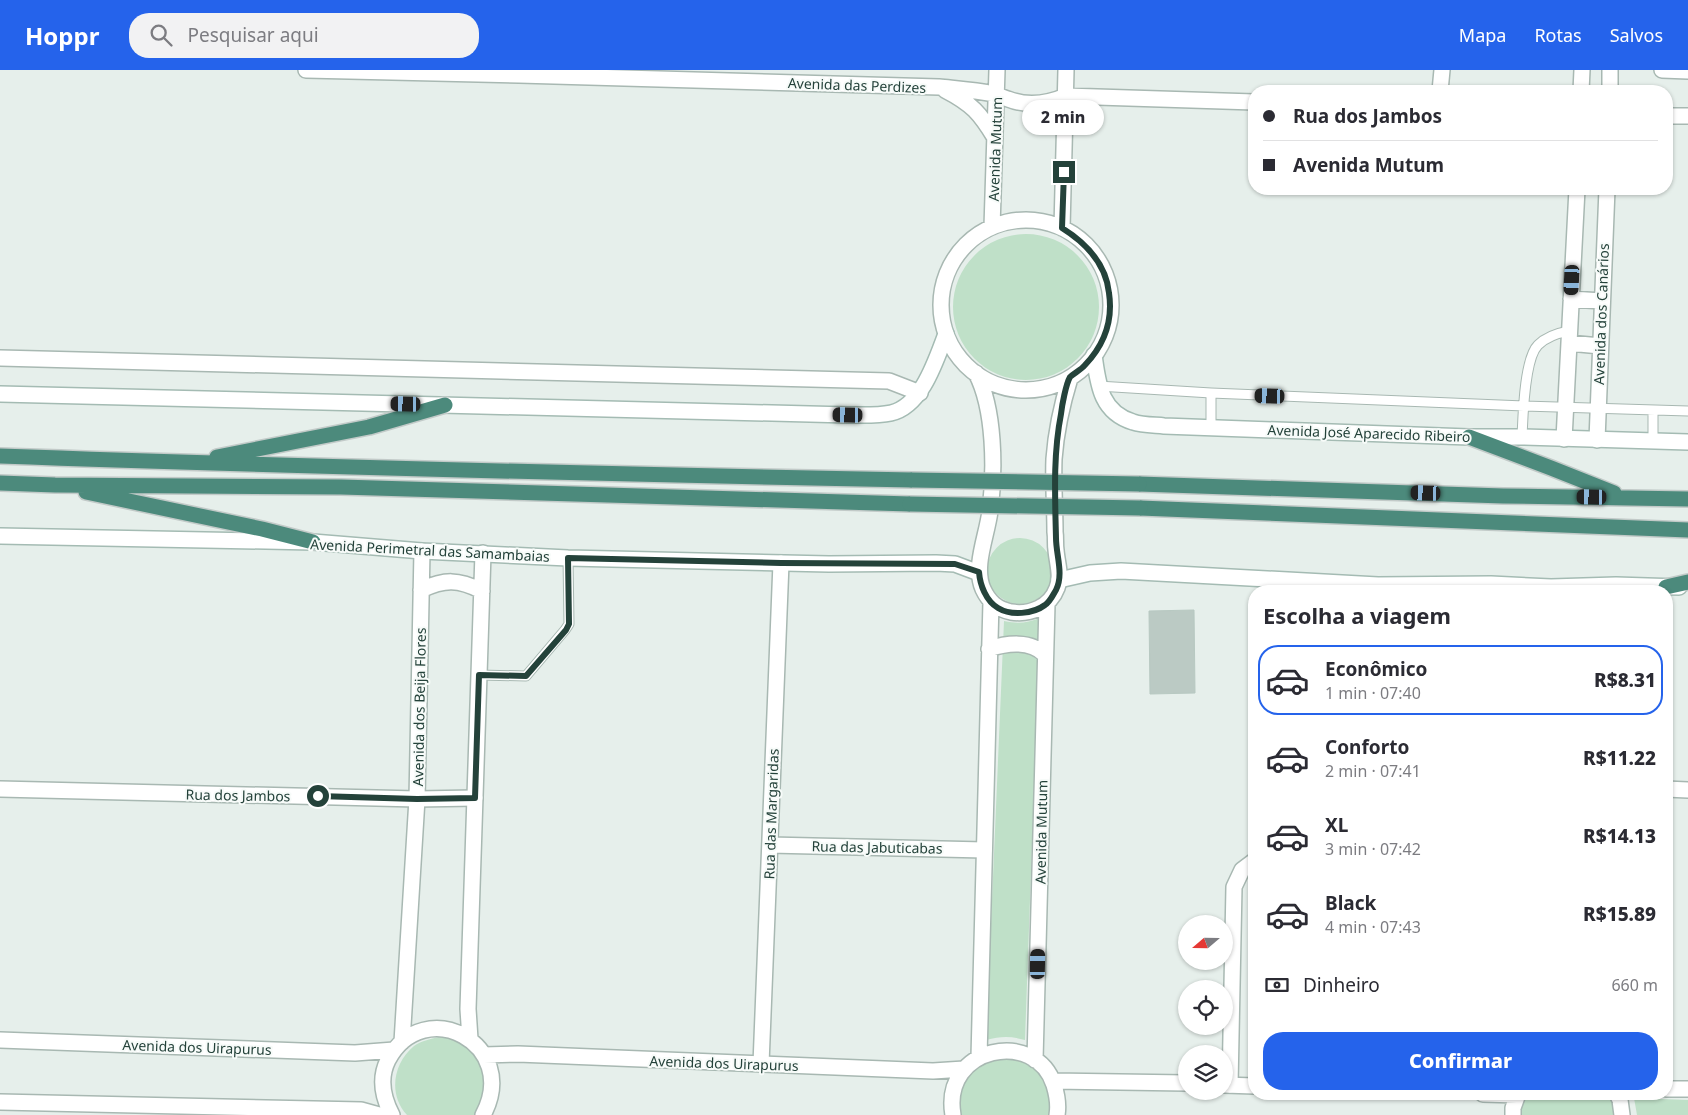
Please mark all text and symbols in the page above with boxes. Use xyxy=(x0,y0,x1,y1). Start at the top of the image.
search box xyxy=(129,13,479,58)
text: Hoppr xyxy=(25,19,99,52)
icon: search xyxy=(147,21,175,49)
text: Pesquisar aqui xyxy=(187,22,319,48)
text: Mapa xyxy=(1459,23,1506,47)
text: Rotas xyxy=(1534,23,1582,47)
text: Salvos xyxy=(1610,23,1663,47)
street label: Avenida das Perdizes xyxy=(788,73,927,97)
street label: Avenida Mutum xyxy=(984,96,1006,202)
callout: 2 min xyxy=(1023,99,1105,134)
text: Rua dos Jambos xyxy=(1293,103,1442,129)
text: 2 min xyxy=(1041,106,1085,128)
text: Avenida Mutum xyxy=(1293,152,1444,178)
route end xyxy=(1053,161,1075,183)
street label: Avenida dos Canários xyxy=(1589,243,1613,385)
car xyxy=(1563,265,1580,295)
car xyxy=(1254,388,1285,404)
car xyxy=(390,396,421,412)
car xyxy=(832,407,863,423)
street label: Avenida José Aparecido Ribeiro xyxy=(1267,420,1471,446)
car xyxy=(1410,485,1441,501)
car xyxy=(1576,489,1607,505)
street label: Avenida Perimetral das Samambaias xyxy=(310,534,551,566)
text: Escolha a viagem xyxy=(1263,600,1451,630)
street label: Avenida dos Beija Flores xyxy=(408,627,430,787)
text: Econômico xyxy=(1325,656,1427,682)
icon: car xyxy=(1265,658,1310,703)
text: R$8.31 xyxy=(1594,667,1656,693)
text: 1 min · 07:40 xyxy=(1325,682,1421,704)
text: Conforto xyxy=(1325,734,1409,760)
icon: car xyxy=(1265,736,1310,781)
text: R$11.22 xyxy=(1583,745,1656,771)
street label: Rua das Margaridas xyxy=(759,748,783,880)
text: 2 min · 07:41 xyxy=(1325,760,1421,782)
street label: Avenida Mutum xyxy=(1031,780,1051,884)
street label: Rua dos Jambos xyxy=(185,785,291,805)
route start xyxy=(307,785,329,807)
text: XL xyxy=(1325,812,1348,838)
icon: car xyxy=(1265,814,1310,859)
text: R$14.13 xyxy=(1583,823,1656,849)
street label: Rua das Jabuticabas xyxy=(811,836,943,858)
text: 3 min · 07:42 xyxy=(1325,838,1421,860)
text: Black xyxy=(1325,890,1376,916)
icon: car xyxy=(1265,892,1310,937)
text: R$15.89 xyxy=(1583,901,1656,927)
north arrow xyxy=(1178,915,1232,970)
map controls xyxy=(1178,915,1233,1100)
text: 4 min · 07:43 xyxy=(1325,916,1421,938)
car xyxy=(1030,949,1045,979)
icon: cash xyxy=(1263,971,1291,999)
text: Dinheiro xyxy=(1303,972,1380,998)
text: 660 m xyxy=(1611,974,1658,996)
button: locate xyxy=(1178,980,1233,1035)
button: Confirmar xyxy=(1263,1032,1658,1090)
street label: Avenida dos Uirapurus xyxy=(122,1035,272,1059)
button: layers xyxy=(1178,1045,1233,1100)
street label: Avenida dos Uirapurus xyxy=(649,1051,799,1075)

